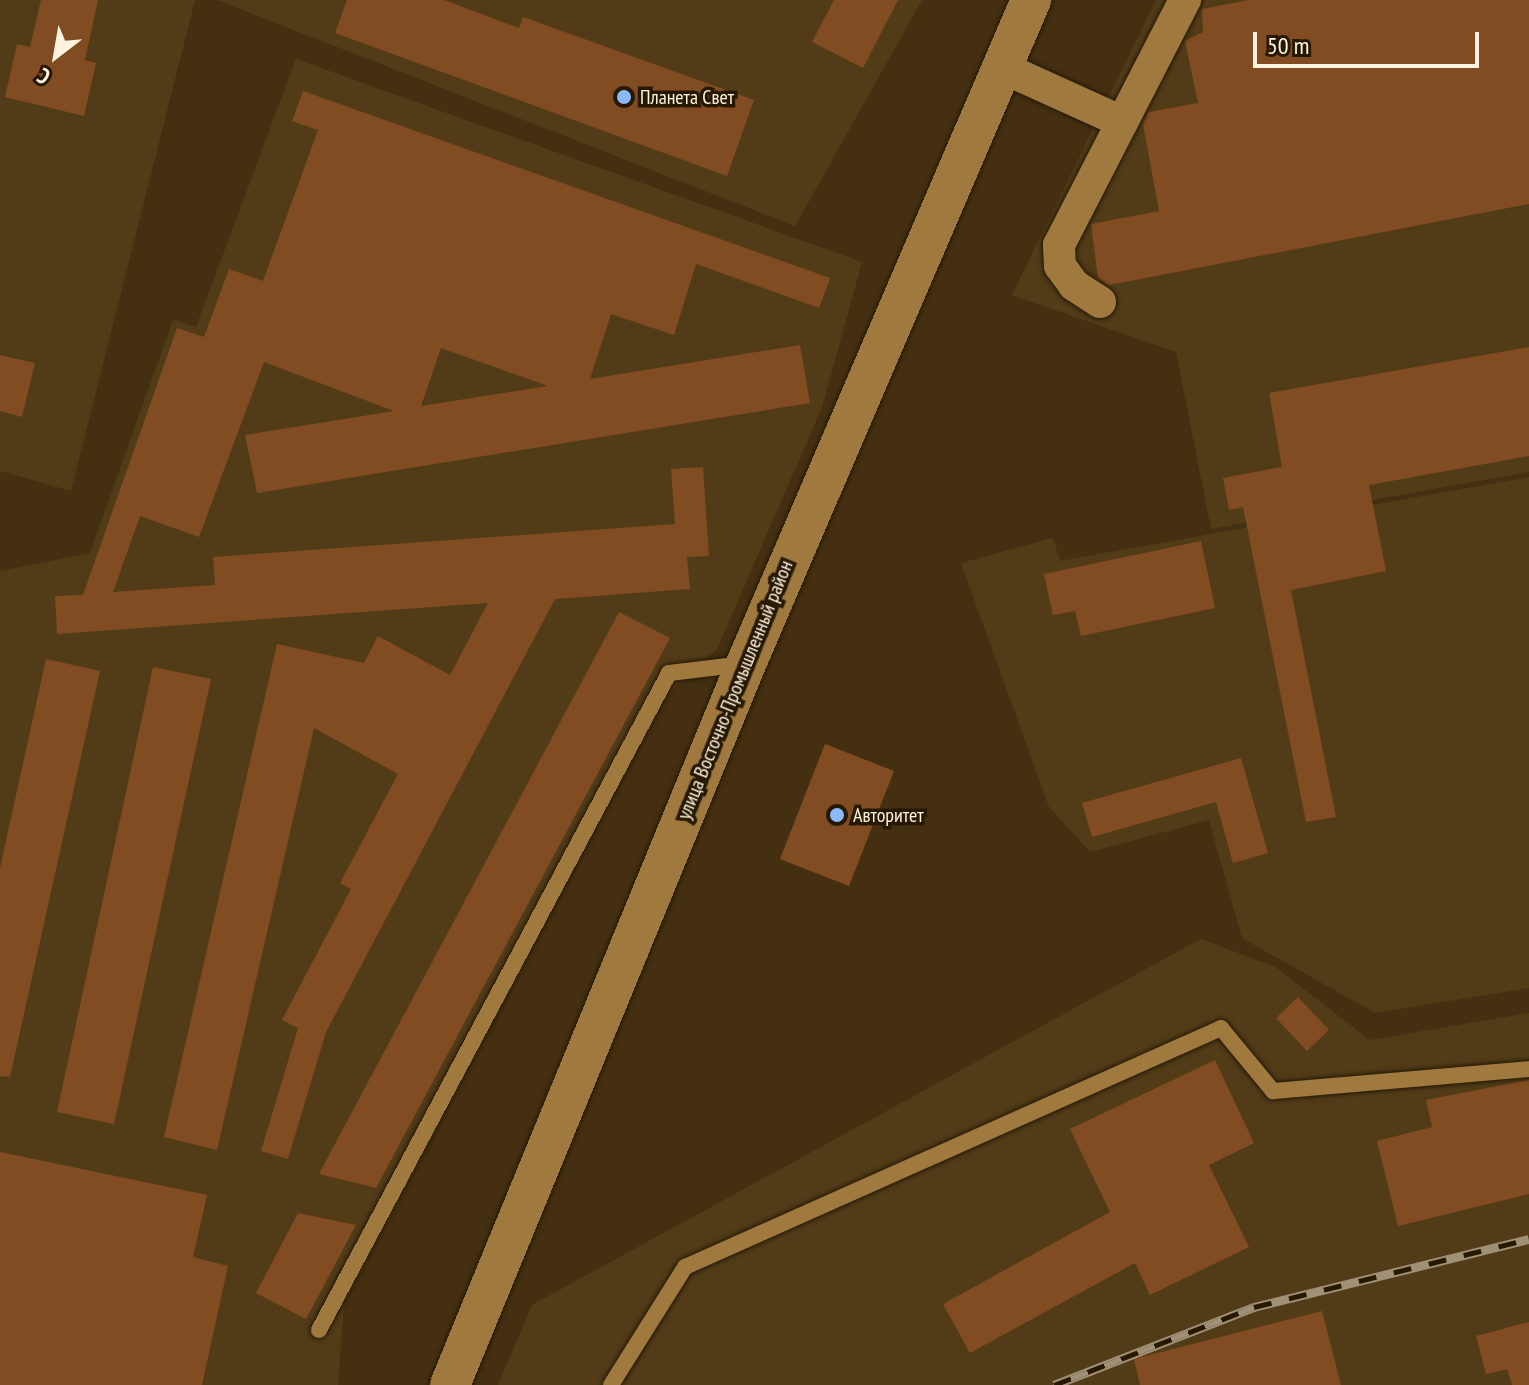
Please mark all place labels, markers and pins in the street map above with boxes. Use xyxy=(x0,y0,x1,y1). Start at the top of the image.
place label: Планета Свет xyxy=(640,85,734,109)
marker: Планета Свет xyxy=(615,88,633,106)
place label: Авторитет xyxy=(853,803,924,827)
marker: Авторитет xyxy=(828,806,846,824)

